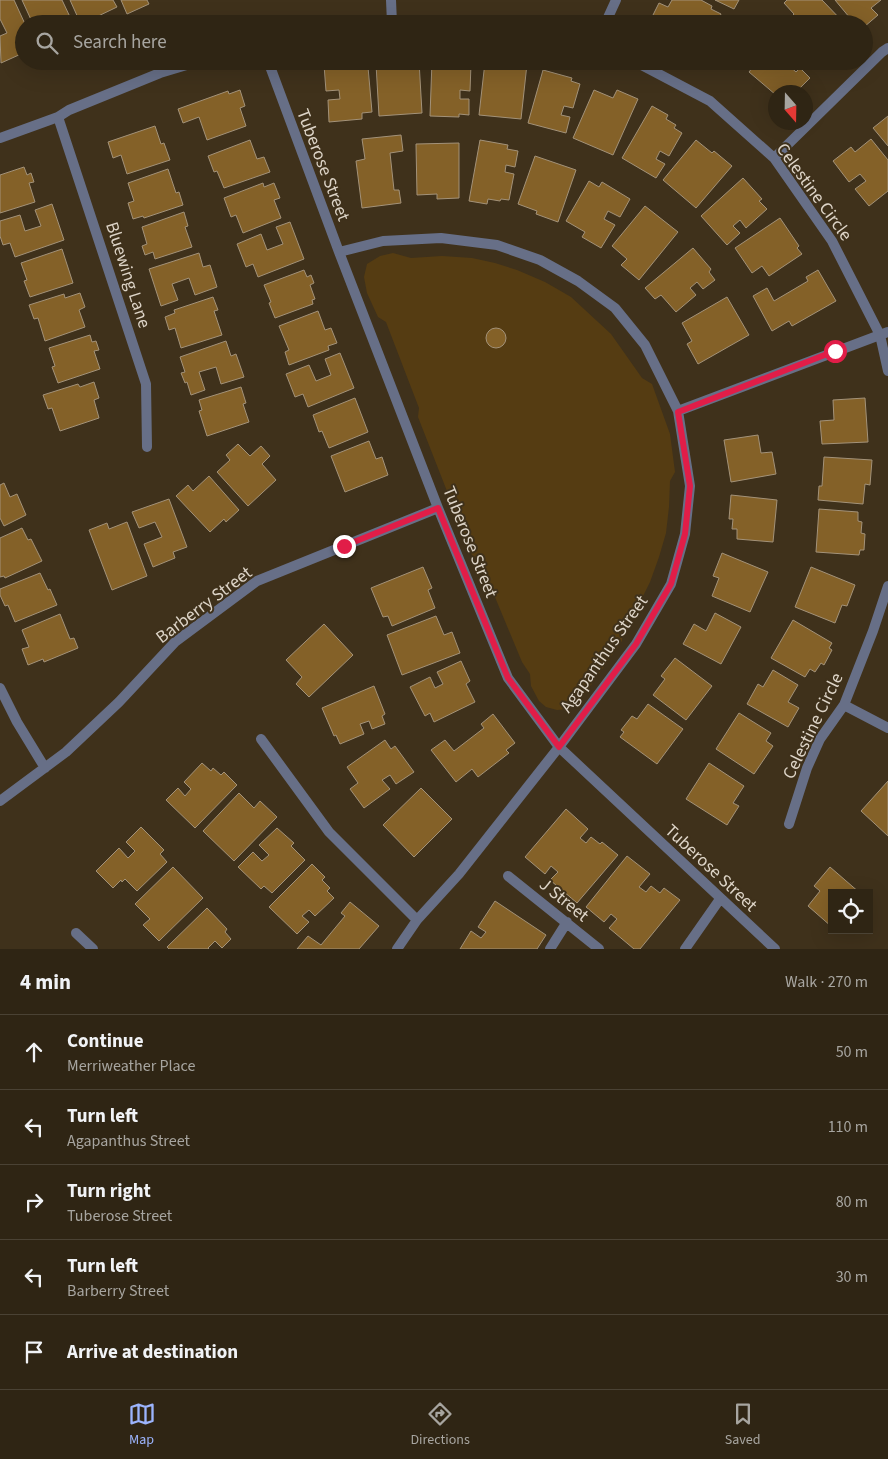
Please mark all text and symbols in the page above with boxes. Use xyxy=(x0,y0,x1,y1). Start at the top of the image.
search box xyxy=(15,15,873,70)
icon: search xyxy=(33,29,61,57)
text: Search here xyxy=(73,29,167,56)
north arrow xyxy=(768,85,813,130)
street label: Tuberose Street xyxy=(290,105,356,225)
street label: Celestine Circle xyxy=(770,138,858,246)
street label: Bluewing Lane xyxy=(99,219,157,331)
route start xyxy=(824,340,847,363)
street label: Tuberose Street xyxy=(436,482,504,602)
route end xyxy=(333,535,356,558)
street label: Barberry Street xyxy=(151,560,257,650)
street label: Agapanthus Street xyxy=(554,590,654,718)
street label: Celestine Circle xyxy=(776,669,850,783)
street label: Tuberose Street xyxy=(659,818,763,918)
street label: J Street xyxy=(534,872,594,928)
map controls xyxy=(828,889,873,934)
button: locate xyxy=(828,889,873,934)
text: 4 min xyxy=(20,967,71,997)
text: Walk · 270 m xyxy=(785,971,868,993)
text: Continue xyxy=(67,1028,144,1055)
icon: ahead xyxy=(20,1038,48,1066)
text: 50 m xyxy=(836,1041,868,1063)
text: Merriweather Place xyxy=(67,1055,196,1077)
text: Turn left xyxy=(67,1103,138,1130)
icon: left xyxy=(20,1113,48,1141)
text: 110 m xyxy=(828,1116,868,1138)
text: Agapanthus Street xyxy=(67,1130,190,1152)
text: Turn right xyxy=(67,1178,151,1205)
icon: right xyxy=(20,1188,48,1216)
text: 80 m xyxy=(836,1191,868,1213)
text: Tuberose Street xyxy=(67,1205,172,1227)
text: Turn left xyxy=(67,1253,138,1280)
icon: left xyxy=(20,1263,48,1291)
text: 30 m xyxy=(836,1266,868,1288)
text: Barberry Street xyxy=(67,1280,169,1302)
icon: arrive xyxy=(20,1338,48,1366)
text: Arrive at destination xyxy=(67,1339,238,1366)
tab: Map xyxy=(128,1400,156,1450)
tab: Directions xyxy=(411,1400,470,1450)
tab: Saved xyxy=(725,1400,760,1450)

